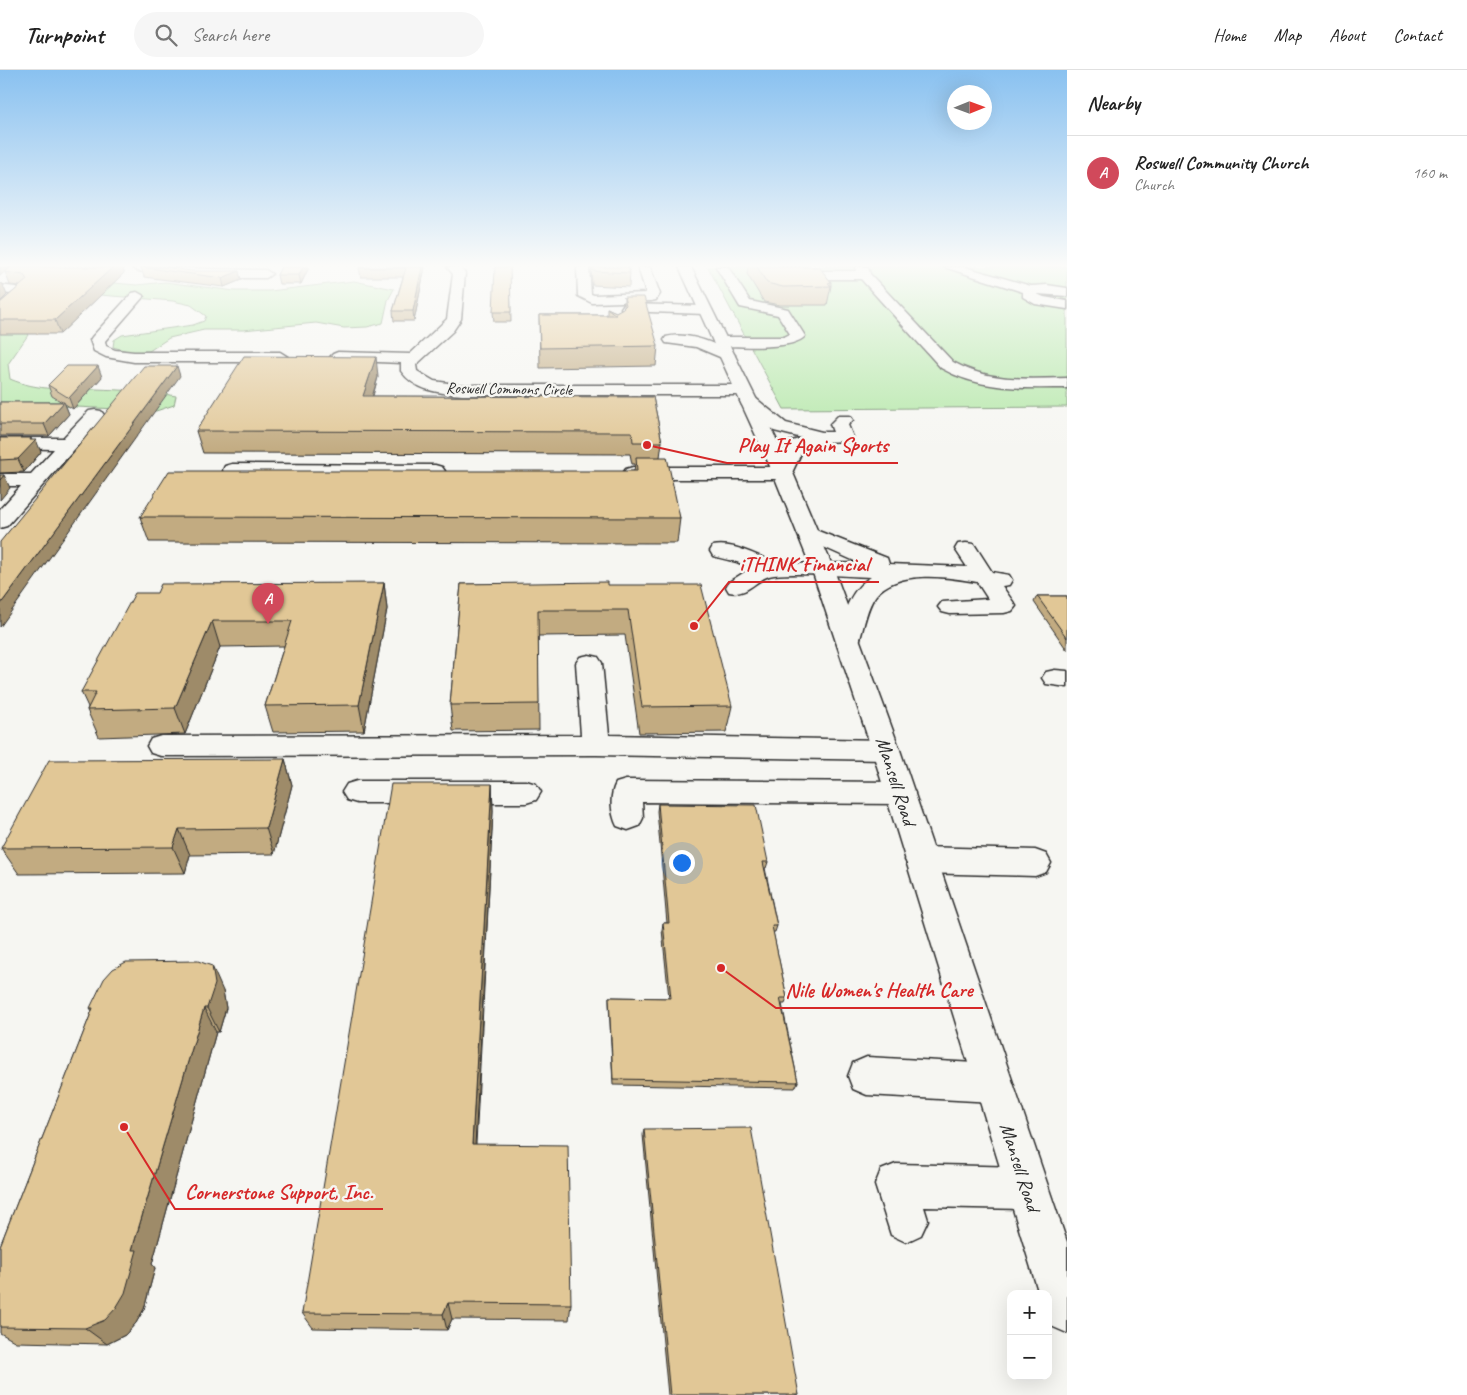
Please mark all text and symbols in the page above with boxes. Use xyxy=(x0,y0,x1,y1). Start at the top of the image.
search box xyxy=(134,12,484,57)
text: Turnpoint xyxy=(25,20,104,50)
icon: search xyxy=(152,21,180,49)
text: Search here xyxy=(192,23,269,47)
text: Home xyxy=(1213,24,1246,46)
text: Map xyxy=(1274,24,1301,46)
text: About xyxy=(1329,24,1365,46)
text: Contact xyxy=(1393,24,1442,46)
north arrow xyxy=(947,85,992,130)
text: Nearby xyxy=(1087,90,1140,116)
text: Roswell Community Church xyxy=(1134,151,1309,175)
text: A xyxy=(1099,163,1107,183)
text: 160 m xyxy=(1413,163,1447,183)
text: Church xyxy=(1134,175,1174,195)
street label: Roswell Commons Circle xyxy=(446,378,574,400)
callout: Play It Again Sports xyxy=(727,427,898,463)
text: Play It Again Sports xyxy=(738,432,891,459)
callout: iTHINK Financial xyxy=(729,546,879,582)
text: iTHINK Financial xyxy=(739,551,873,577)
pin: A xyxy=(252,583,284,624)
street label: Mansell Road xyxy=(870,734,923,831)
your location xyxy=(669,850,695,876)
callout: Nile Women's Health Care xyxy=(776,972,983,1008)
text: Nile Women's Health Care xyxy=(785,977,975,1003)
street label: Mansell Road xyxy=(994,1120,1047,1217)
callout: Cornerstone Support, Inc. xyxy=(175,1173,383,1209)
text: Cornerstone Support, Inc. xyxy=(185,1179,374,1205)
map controls xyxy=(1007,1290,1052,1380)
button: + xyxy=(1007,1290,1052,1335)
button: − xyxy=(1007,1335,1052,1380)

